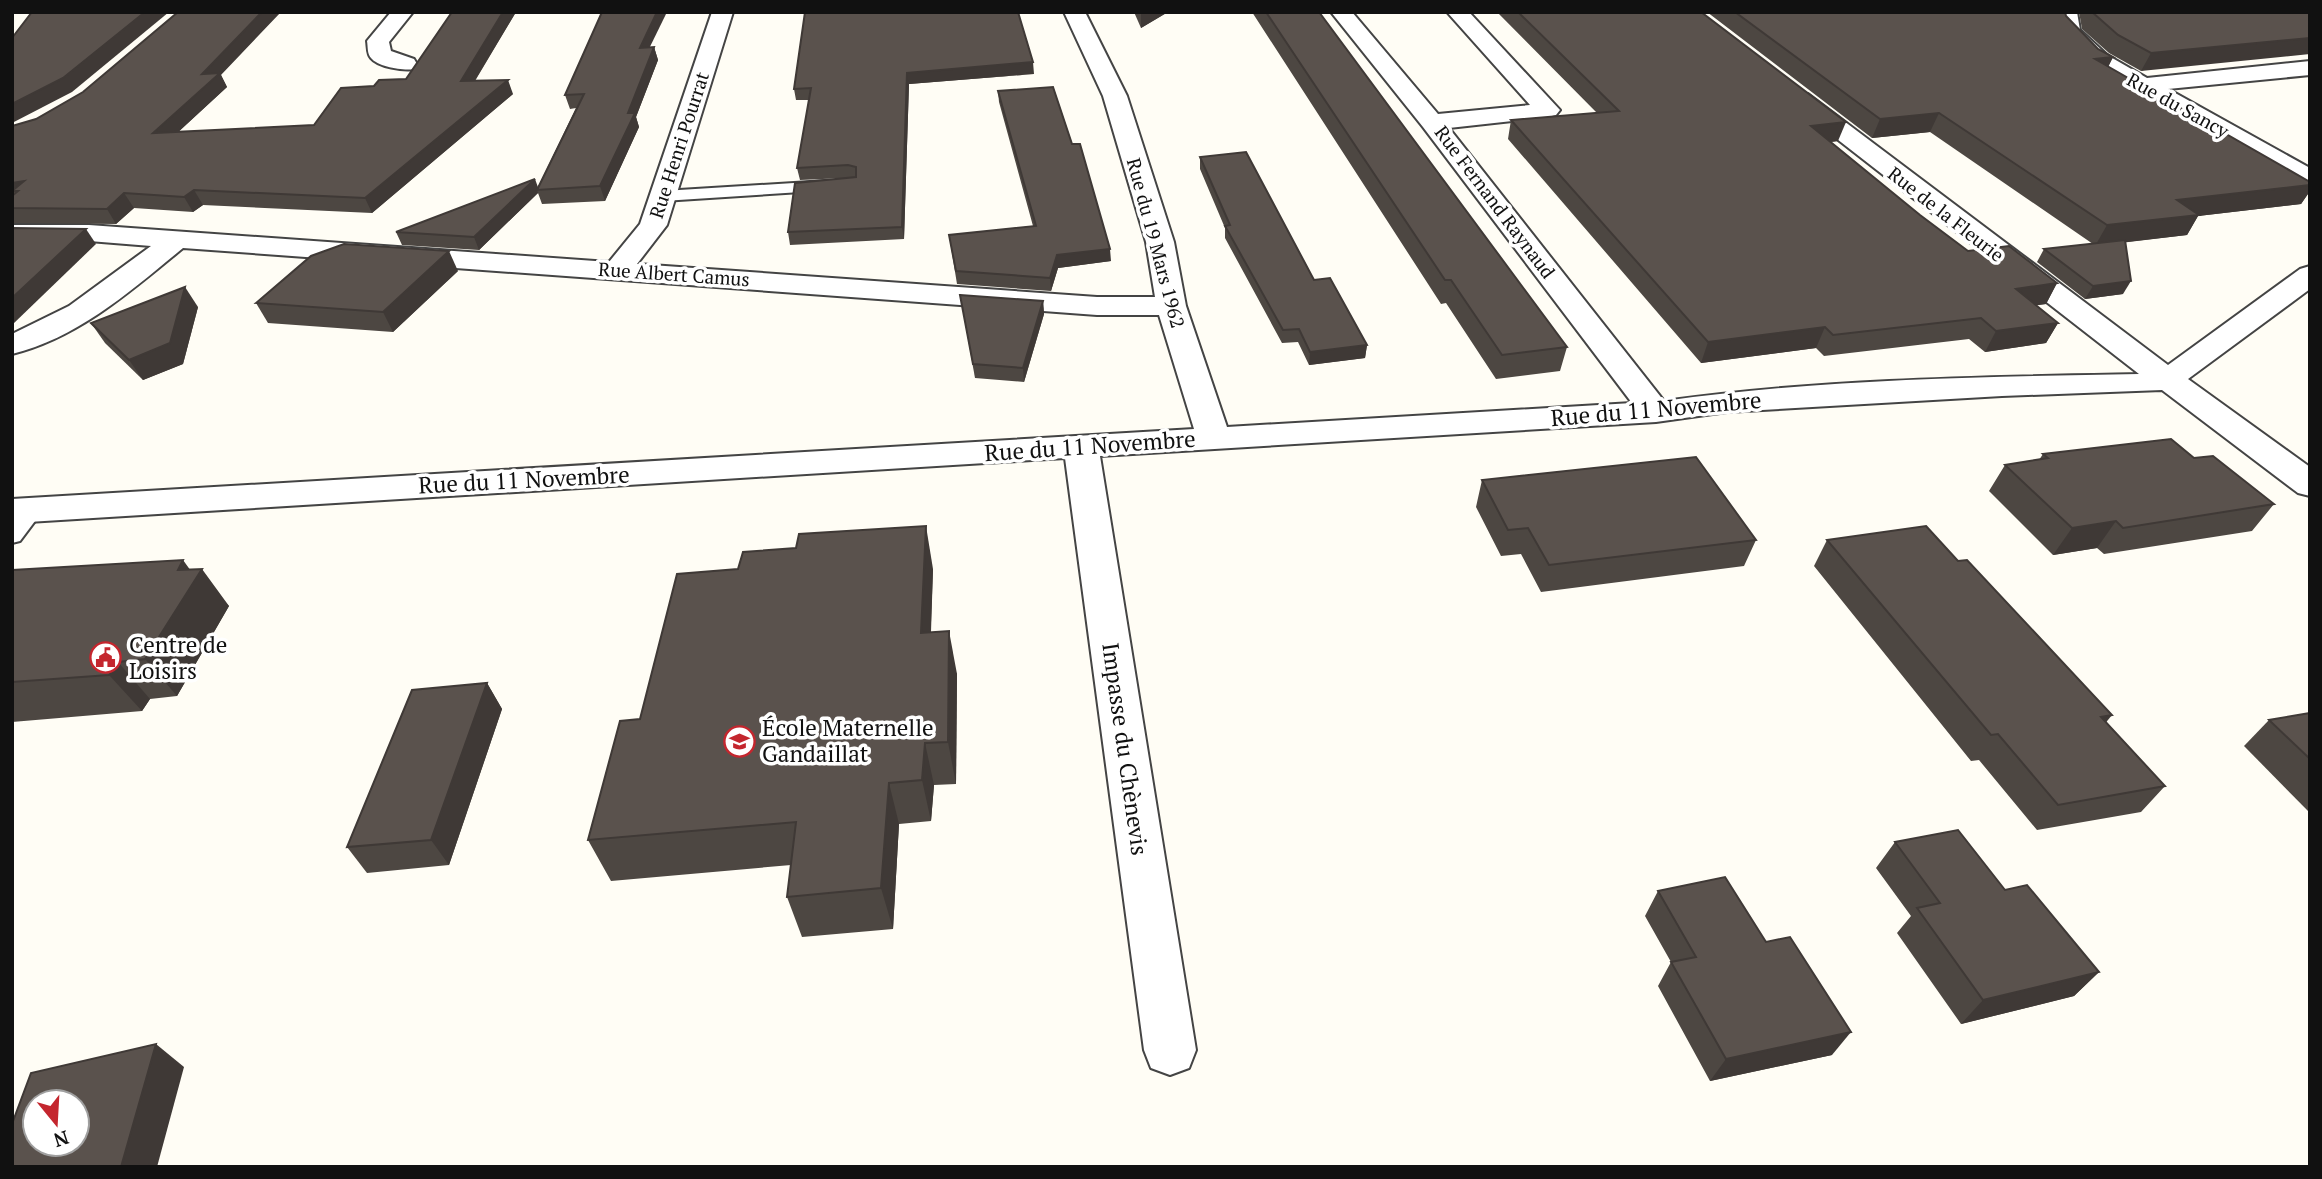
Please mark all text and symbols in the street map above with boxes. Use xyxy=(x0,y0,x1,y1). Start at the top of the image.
street label: Rue du Sancy xyxy=(2123,66,2234,143)
street label: Rue Henri Pourrat xyxy=(643,68,714,221)
street label: Rue Fernand Raynaud xyxy=(1430,120,1561,284)
street label: Rue du 19 Mars 1962 xyxy=(1122,155,1191,331)
street label: Rue de la Fleurie xyxy=(1883,160,2010,267)
street label: Rue Albert Camus xyxy=(597,256,751,291)
street label: Rue du 11 Novembre xyxy=(1549,384,1763,433)
street label: Rue du 11 Novembre xyxy=(983,423,1196,468)
street label: Rue du 11 Novembre xyxy=(418,458,630,501)
place label: Centre de Loisirs xyxy=(129,629,227,686)
public building icon: Centre de Loisirs xyxy=(89,641,123,675)
street label: Impasse du Chènevis xyxy=(1095,641,1156,857)
place label: École Maternelle Gandaillat xyxy=(762,712,934,769)
school or university icon: École Maternelle Gandaillat xyxy=(722,724,756,758)
north arrow xyxy=(21,1088,91,1158)
text: N xyxy=(50,1126,72,1154)

